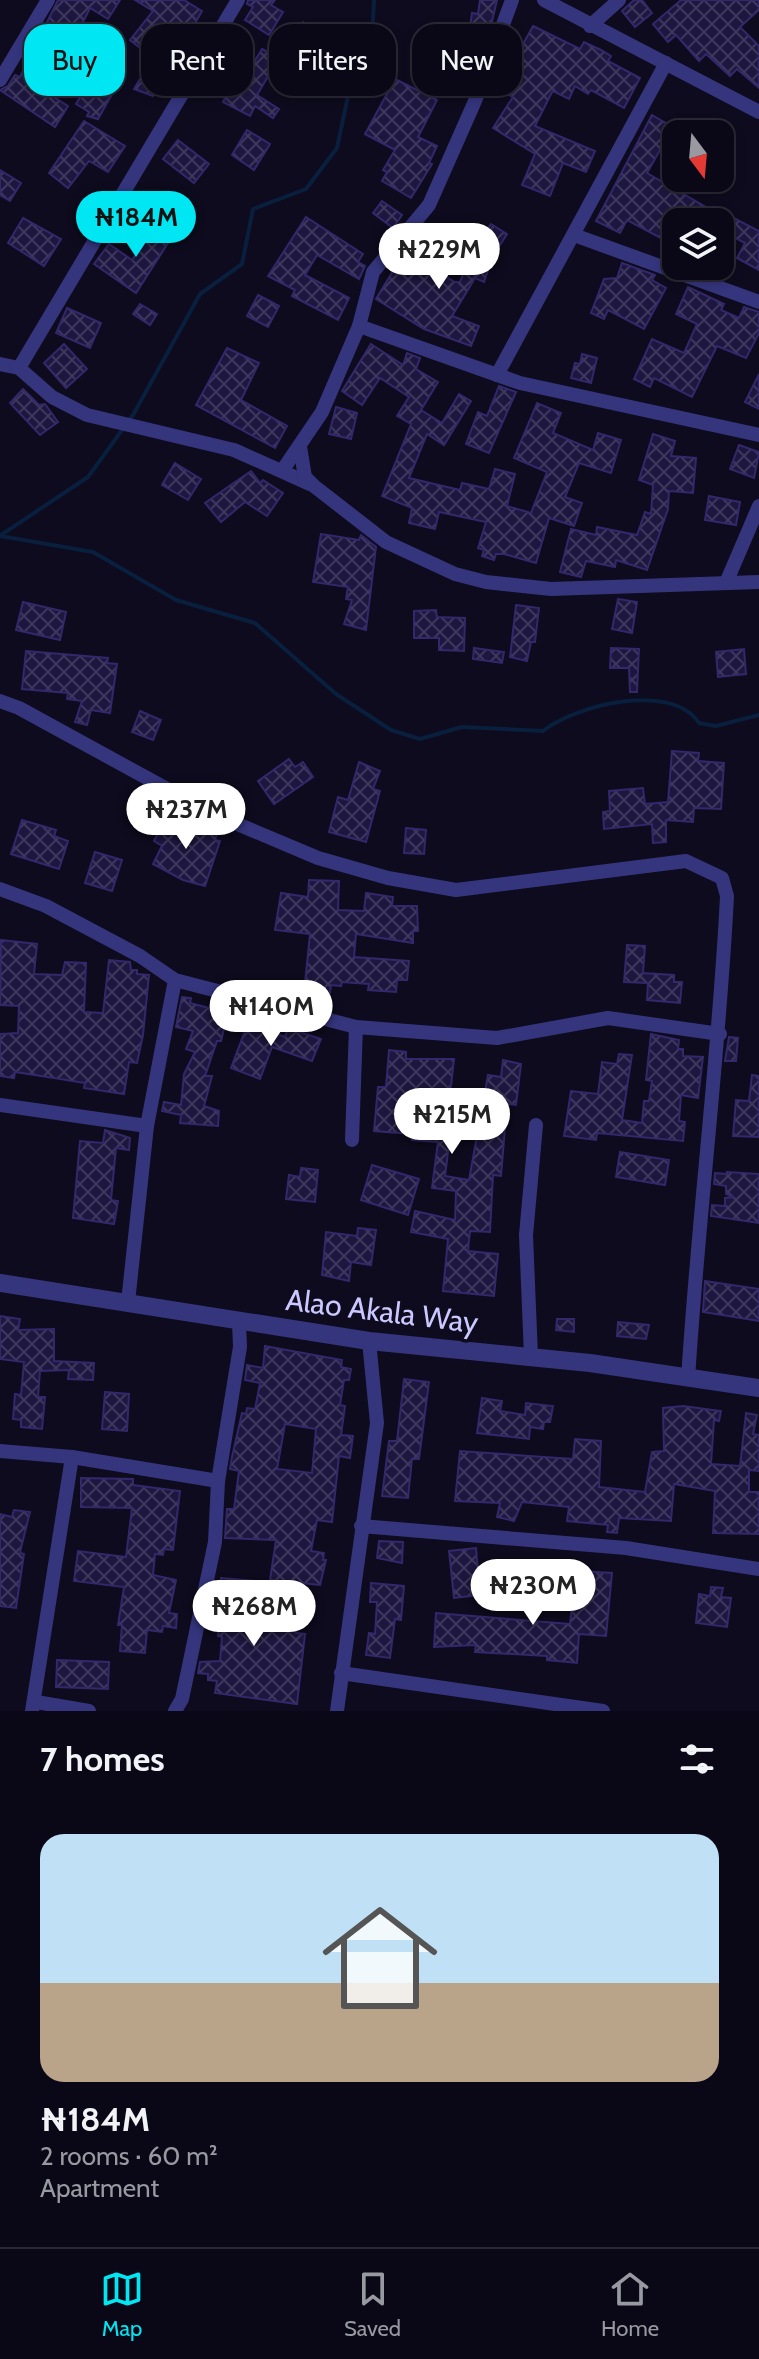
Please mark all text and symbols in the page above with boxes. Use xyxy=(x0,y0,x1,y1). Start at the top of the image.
chip: Buy xyxy=(24,24,125,96)
chip: Rent xyxy=(141,24,253,96)
chip: Filters xyxy=(269,24,396,96)
chip: New xyxy=(412,24,522,96)
north arrow xyxy=(662,120,734,192)
map controls xyxy=(662,120,734,280)
pin: ₦184M xyxy=(80,191,192,259)
text: ₦184M xyxy=(94,201,178,233)
button: layers xyxy=(662,208,734,280)
pin: ₦229M xyxy=(383,223,495,291)
text: ₦229M xyxy=(397,233,481,265)
pin: ₦237M xyxy=(130,783,242,851)
text: ₦237M xyxy=(144,793,228,825)
pin: ₦140M xyxy=(215,980,327,1048)
text: ₦140M xyxy=(228,990,314,1022)
pin: ₦215M xyxy=(396,1088,508,1156)
text: ₦215M xyxy=(412,1098,492,1130)
street label: Alao Akala Way xyxy=(284,1281,480,1341)
pin: ₦230M xyxy=(477,1559,589,1627)
text: ₦230M xyxy=(489,1569,577,1601)
pin: ₦268M xyxy=(198,1580,310,1648)
text: ₦268M xyxy=(211,1590,297,1622)
icon: filters xyxy=(675,1737,719,1781)
text: 7 homes xyxy=(40,1738,165,1780)
icon: home xyxy=(308,1886,452,2030)
text: ₦184M xyxy=(40,2098,150,2140)
text: 2 rooms · 60 m² xyxy=(40,2140,218,2172)
text: Apartment xyxy=(40,2172,159,2204)
tab: Map xyxy=(100,2267,144,2342)
tab: Saved xyxy=(344,2267,401,2342)
tab: Home xyxy=(601,2267,659,2342)

